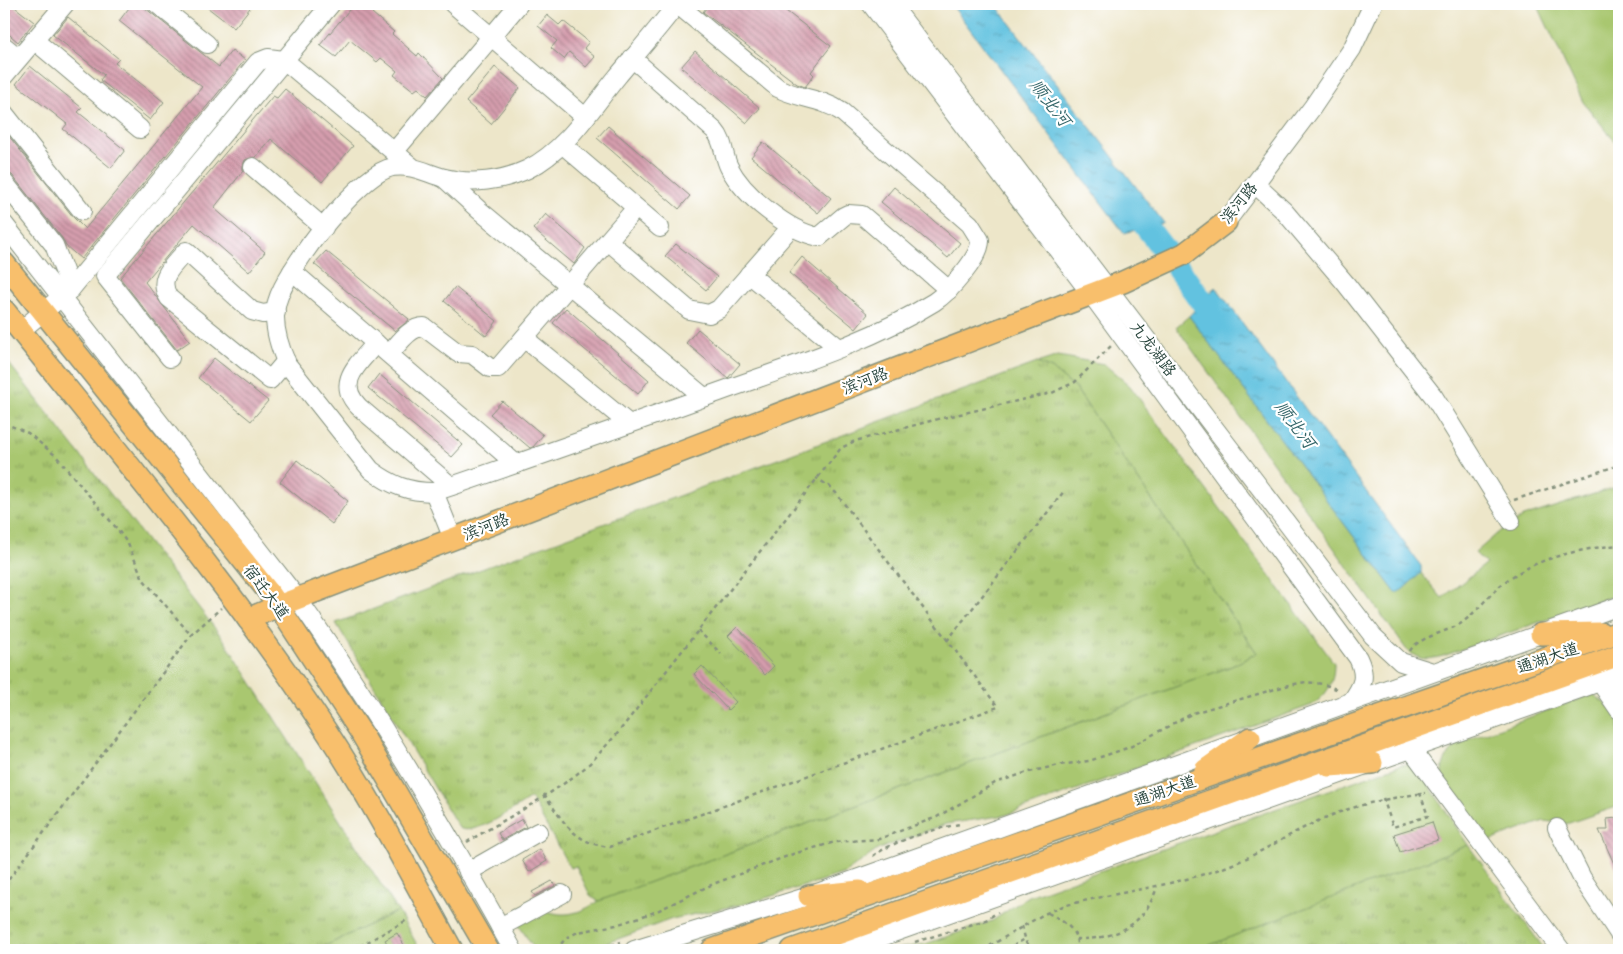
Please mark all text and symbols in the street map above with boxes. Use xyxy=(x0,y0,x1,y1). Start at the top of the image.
water label: 顺北河 xyxy=(1024,74,1078,134)
street label: 滨河路 xyxy=(1215,177,1263,229)
street label: 九龙湖路 xyxy=(1125,317,1181,381)
street label: 滨河路 xyxy=(839,362,891,400)
water label: 顺北河 xyxy=(1269,396,1323,456)
street label: 滨河路 xyxy=(460,508,512,546)
street label: 宿迁大道 xyxy=(238,560,294,624)
street label: 通湖大道 xyxy=(1514,637,1582,679)
street label: 通湖大道 xyxy=(1131,770,1199,812)

